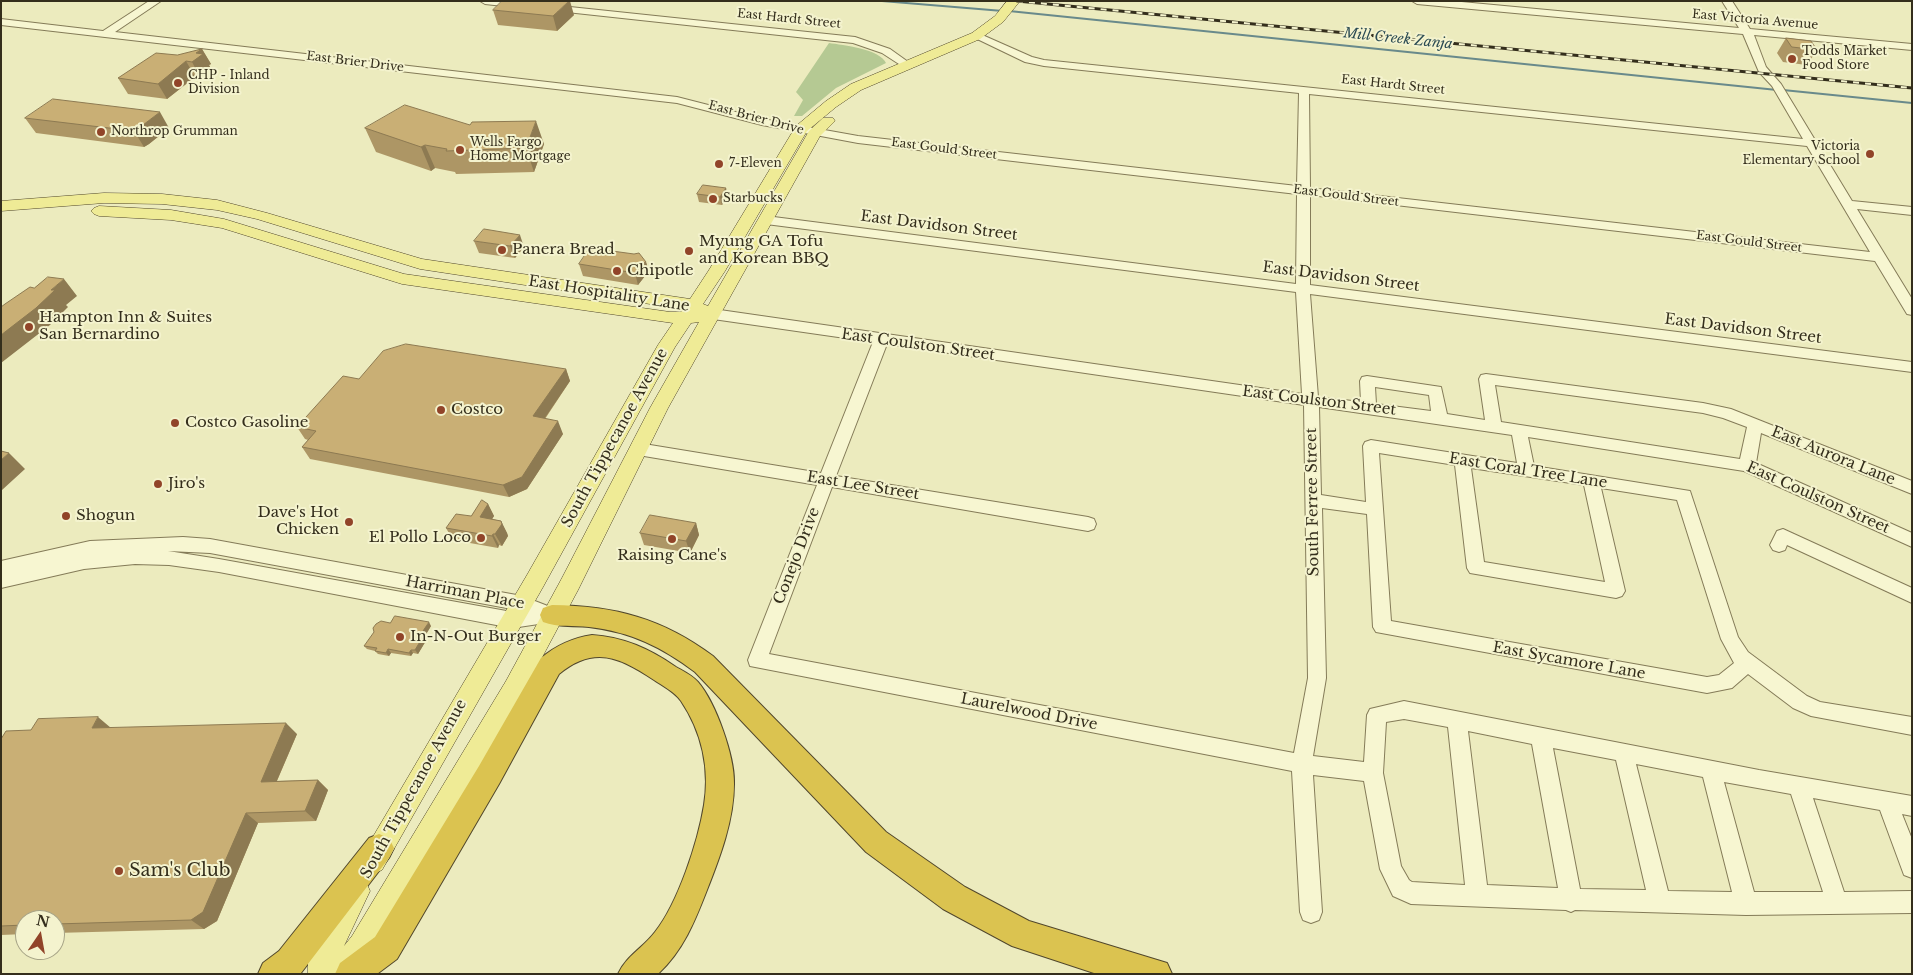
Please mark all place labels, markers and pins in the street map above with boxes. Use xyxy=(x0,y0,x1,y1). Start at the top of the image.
place label: Todds Market Food Store xyxy=(1802,45,1887,73)
marker: Todds Market Food Store xyxy=(1786,53,1798,65)
place label: CHP - Inland Division xyxy=(188,69,270,97)
marker: CHP - Inland Division xyxy=(172,77,184,89)
place label: Northrop Grumman xyxy=(111,125,238,139)
marker: Northrop Grumman xyxy=(95,126,107,138)
place label: Wells Fargo Home Mortgage xyxy=(470,136,571,164)
place label: Victoria Elementary School xyxy=(1742,140,1860,168)
marker: Wells Fargo Home Mortgage xyxy=(454,144,466,156)
marker: Victoria Elementary School xyxy=(1864,148,1876,160)
place label: 7-Eleven xyxy=(729,157,782,171)
marker: 7-Eleven xyxy=(713,158,725,170)
place label: Starbucks xyxy=(723,192,783,206)
marker: Starbucks xyxy=(707,193,719,205)
place label: Myung GA Tofu and Korean BBQ xyxy=(699,233,829,268)
place label: Panera Bread xyxy=(512,241,615,259)
marker: Panera Bread xyxy=(496,244,508,256)
marker: Myung GA Tofu and Korean BBQ xyxy=(683,245,695,257)
place label: Chipotle xyxy=(627,262,694,280)
marker: Chipotle xyxy=(611,265,623,277)
place label: Hampton Inn & Suites San Bernardino xyxy=(39,309,212,344)
marker: Hampton Inn & Suites San Bernardino xyxy=(23,321,35,333)
place label: Costco xyxy=(451,401,503,419)
marker: Costco xyxy=(435,404,447,416)
place label: Costco Gasoline xyxy=(185,414,308,432)
marker: Costco Gasoline xyxy=(169,417,181,429)
place label: Jiro's xyxy=(168,475,205,493)
marker: Jiro's xyxy=(152,478,164,490)
place label: Dave's Hot Chicken xyxy=(258,504,339,539)
place label: Shogun xyxy=(76,507,135,525)
marker: Shogun xyxy=(60,510,72,522)
marker: Dave's Hot Chicken xyxy=(343,516,355,528)
place label: El Pollo Loco xyxy=(369,529,471,547)
marker: El Pollo Loco xyxy=(475,532,487,544)
marker: Raising Cane's xyxy=(666,533,678,545)
place label: Raising Cane's xyxy=(617,547,727,565)
place label: In-N-Out Burger xyxy=(410,628,541,646)
marker: In-N-Out Burger xyxy=(394,631,406,643)
place label: Sam's Club xyxy=(129,860,231,882)
marker: Sam's Club xyxy=(113,865,125,877)

